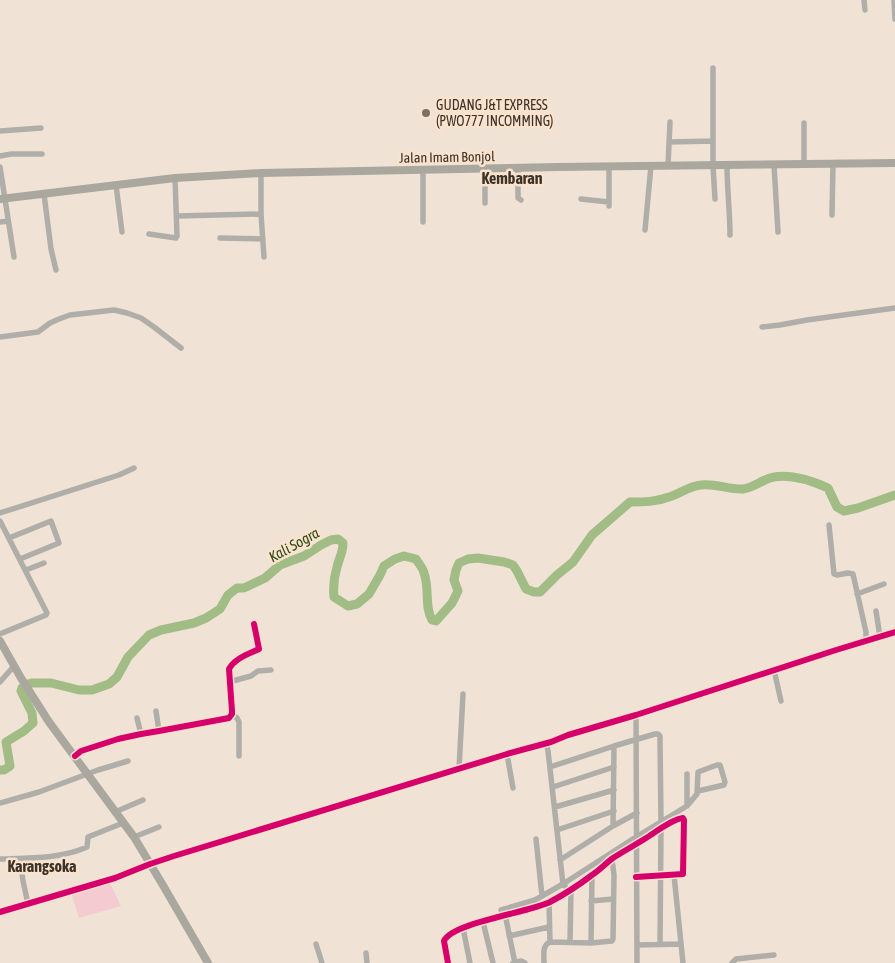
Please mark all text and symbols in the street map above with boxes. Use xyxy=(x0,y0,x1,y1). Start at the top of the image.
place label: GUDANG J&T EXPRESS (PWO777 INCOMMING) xyxy=(436,97,553,129)
marker: GUDANG J&T EXPRESS (PWO777 INCOMMING) xyxy=(420,107,432,119)
street label: Jalan Imam Bonjol xyxy=(399,148,495,166)
district label: Kembaran xyxy=(482,169,543,187)
water label: Kali Sogra xyxy=(266,524,322,565)
district label: Karangsoka xyxy=(7,857,77,875)

